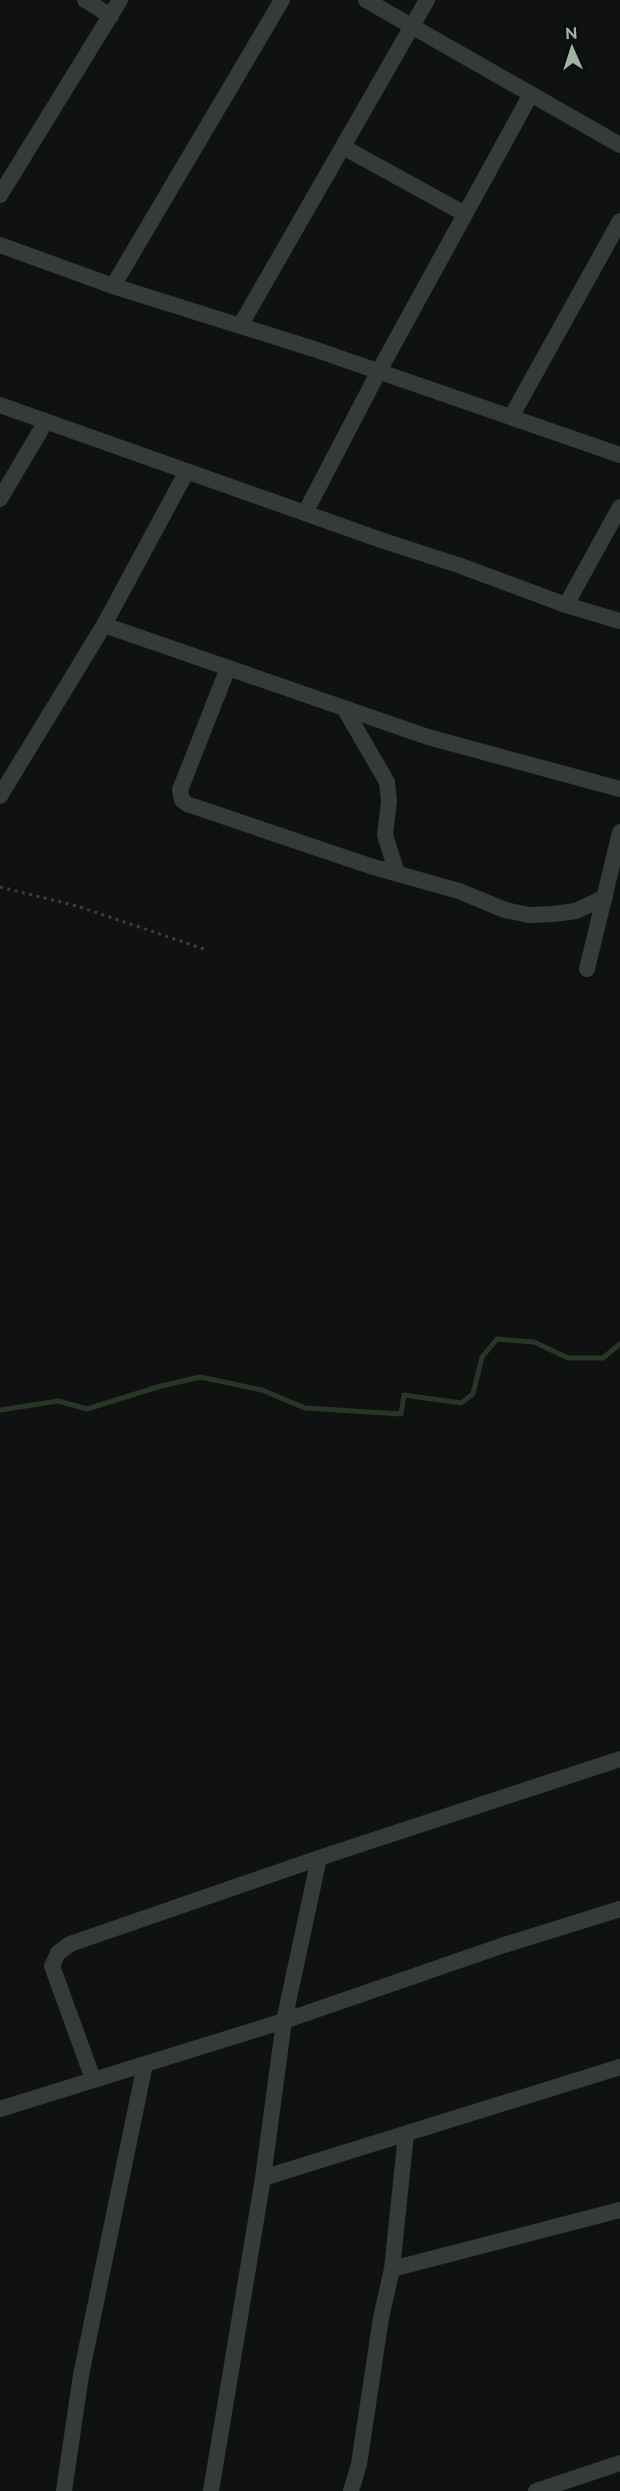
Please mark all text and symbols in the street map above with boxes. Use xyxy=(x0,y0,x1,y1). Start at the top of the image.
north arrow xyxy=(542,18,602,78)
text: N xyxy=(565,24,578,43)

